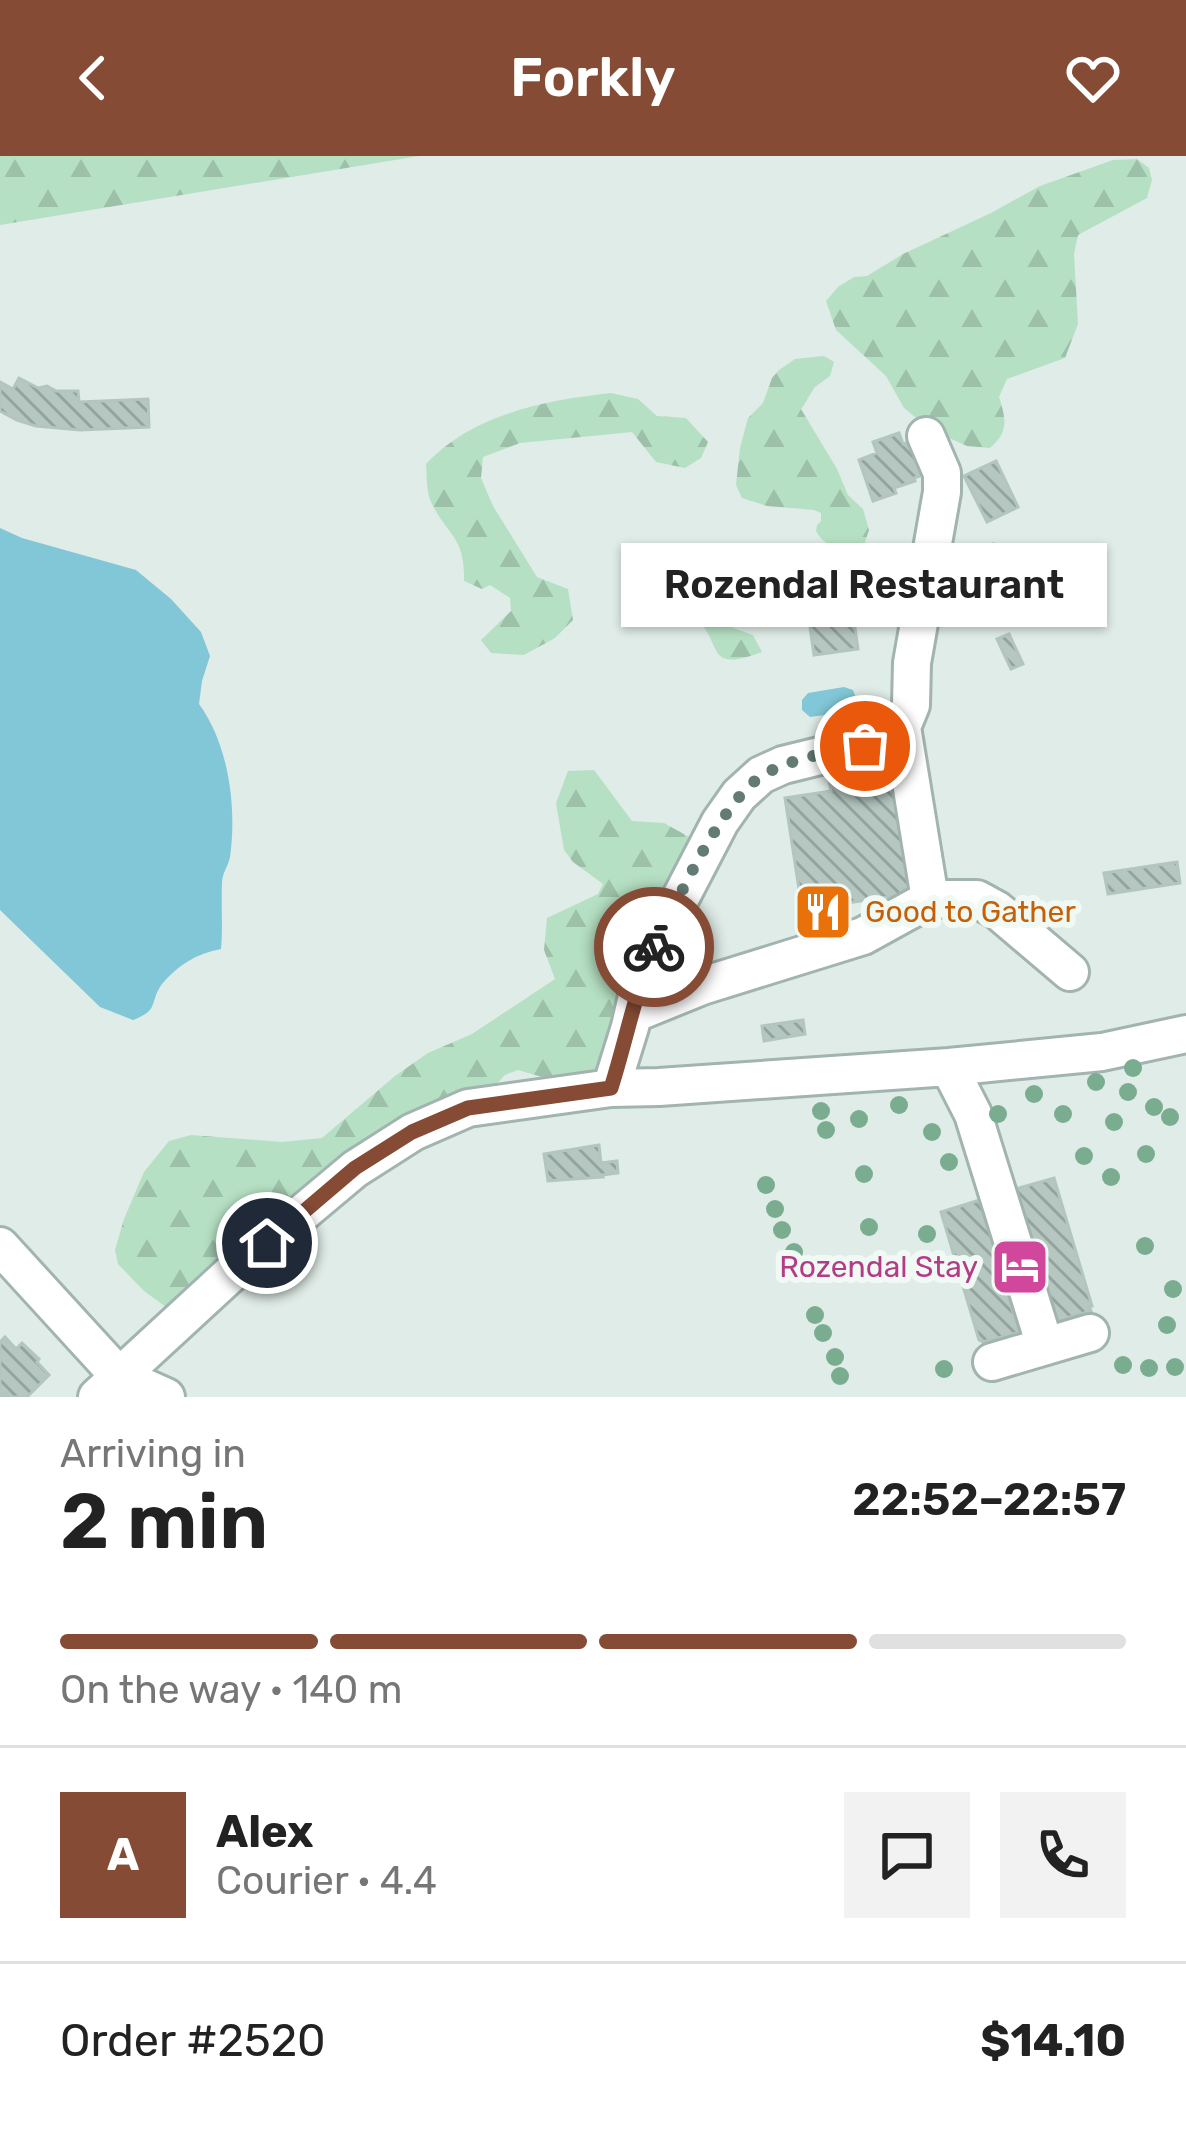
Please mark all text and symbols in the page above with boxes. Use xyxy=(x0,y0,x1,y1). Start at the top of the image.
icon: back xyxy=(60,45,126,111)
icon: heart xyxy=(1060,45,1126,111)
text: Forkly xyxy=(510,46,676,110)
callout: Rozendal Restaurant xyxy=(622,542,1108,626)
text: Rozendal Restaurant xyxy=(664,562,1064,608)
pin xyxy=(814,695,916,797)
icon: bag xyxy=(832,713,898,779)
restaurant icon: Good to Gather xyxy=(792,881,854,943)
courier xyxy=(594,887,714,1007)
place label: Good to Gather xyxy=(865,894,1076,930)
icon: bike xyxy=(621,914,687,980)
pin xyxy=(216,1192,318,1294)
icon: home xyxy=(234,1210,300,1276)
hotel icon: Rozendal Stay xyxy=(989,1236,1051,1298)
place label: Rozendal Stay xyxy=(779,1249,978,1285)
text: Arriving in xyxy=(60,1431,246,1477)
text: 22:52–22:57 xyxy=(852,1473,1126,1526)
text: 2 min xyxy=(60,1475,268,1568)
text: On the way · 140 m xyxy=(60,1667,402,1713)
button: chat xyxy=(844,1792,970,1918)
button: phone xyxy=(1000,1792,1126,1918)
text: Alex xyxy=(216,1805,314,1858)
text: A xyxy=(107,1828,139,1881)
text: Courier · 4.4 xyxy=(216,1858,437,1904)
text: Order #2520 xyxy=(60,2014,326,2067)
text: $14.10 xyxy=(980,2014,1126,2067)

